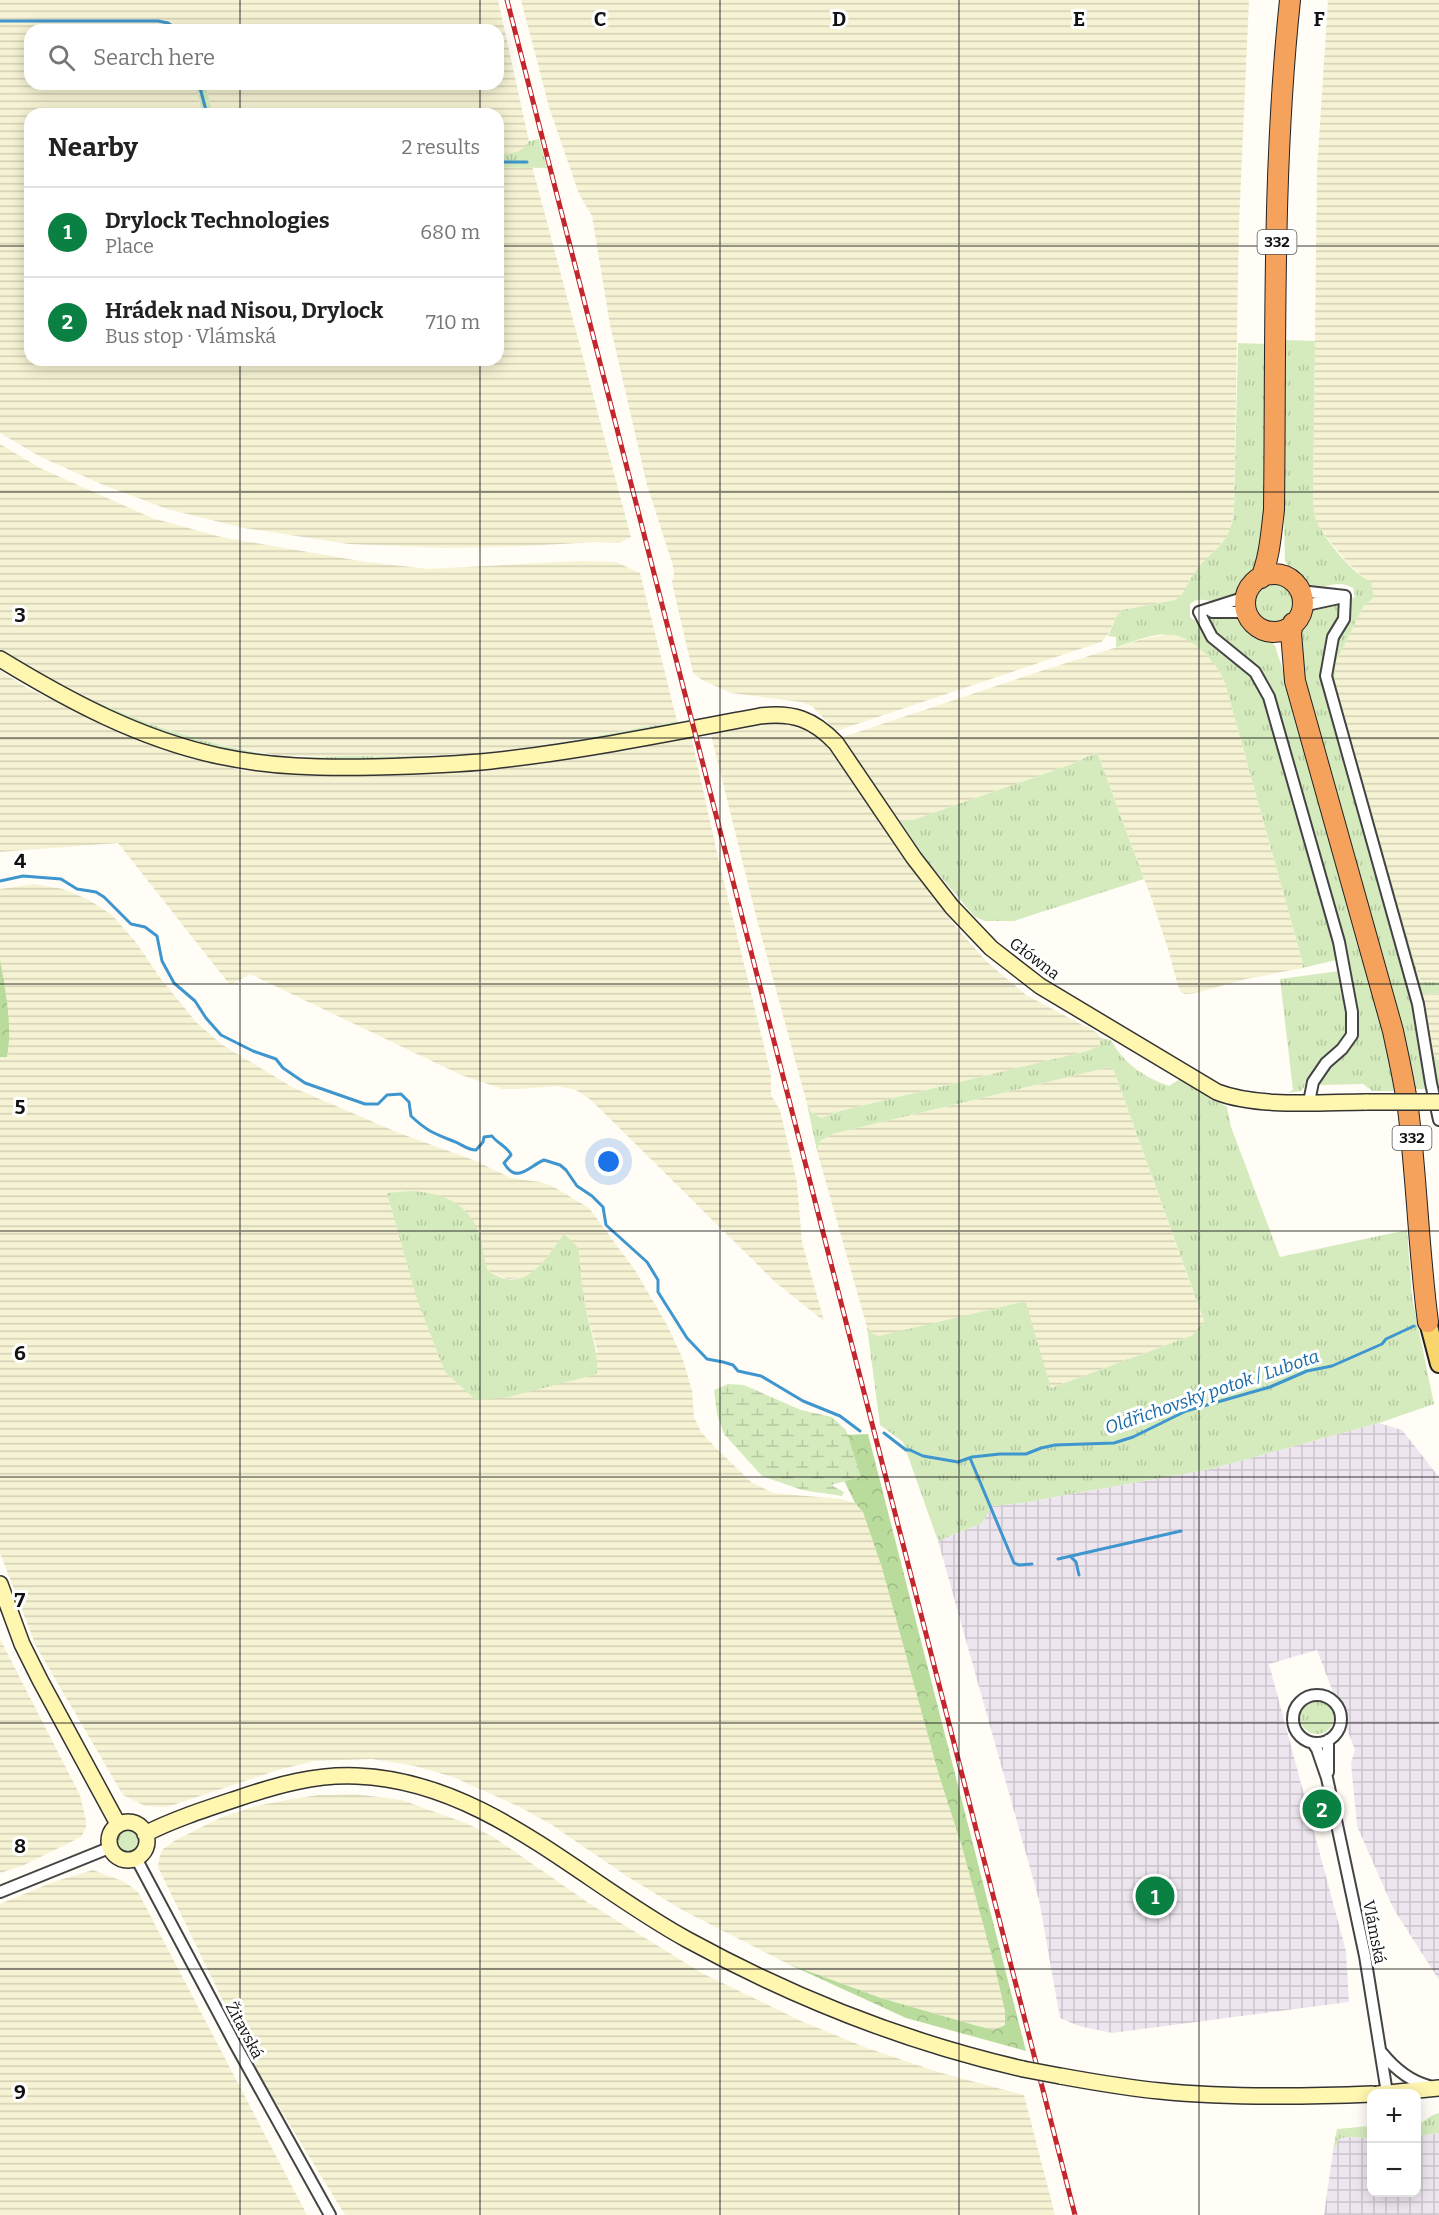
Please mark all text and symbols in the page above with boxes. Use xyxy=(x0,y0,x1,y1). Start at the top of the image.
text: C xyxy=(594,7,606,31)
text: D xyxy=(832,7,846,31)
text: E xyxy=(1073,7,1085,31)
text: F xyxy=(1313,7,1325,31)
search box xyxy=(24,24,504,90)
icon: search xyxy=(45,41,78,74)
text: Search here xyxy=(93,44,215,71)
text: Nearby xyxy=(48,132,138,163)
text: 2 results xyxy=(401,135,480,159)
text: Drylock Technologies xyxy=(105,207,330,234)
text: 1 xyxy=(63,220,72,244)
text: 680 m xyxy=(420,220,480,244)
road number: 332 xyxy=(1258,230,1296,254)
text: Place xyxy=(105,234,154,258)
text: Hrádek nad Nisou, Drylock xyxy=(105,297,383,324)
text: 2 xyxy=(62,310,73,334)
text: 710 m xyxy=(426,310,480,334)
text: Bus stop · Vlámská xyxy=(105,324,276,348)
text: 3 xyxy=(14,603,26,627)
text: 4 xyxy=(14,849,26,873)
street label: Główna xyxy=(1006,933,1064,984)
text: 5 xyxy=(15,1095,26,1119)
road number: 332 xyxy=(1392,1126,1432,1150)
your location xyxy=(594,1147,623,1176)
text: 6 xyxy=(14,1341,26,1365)
water label: Oldřichovský potok / Lubota xyxy=(1102,1345,1322,1439)
text: 7 xyxy=(15,1588,26,1612)
pin: 2 xyxy=(1302,1786,1342,1832)
text: 8 xyxy=(14,1834,26,1858)
pin: 1 xyxy=(1136,1874,1174,1918)
street label: Vlámská xyxy=(1359,1899,1390,1966)
street label: Žitavská xyxy=(222,1999,268,2062)
text: 9 xyxy=(14,2080,26,2104)
map controls xyxy=(1367,2089,1421,2197)
button: + xyxy=(1367,2089,1421,2143)
button: − xyxy=(1367,2143,1421,2197)

